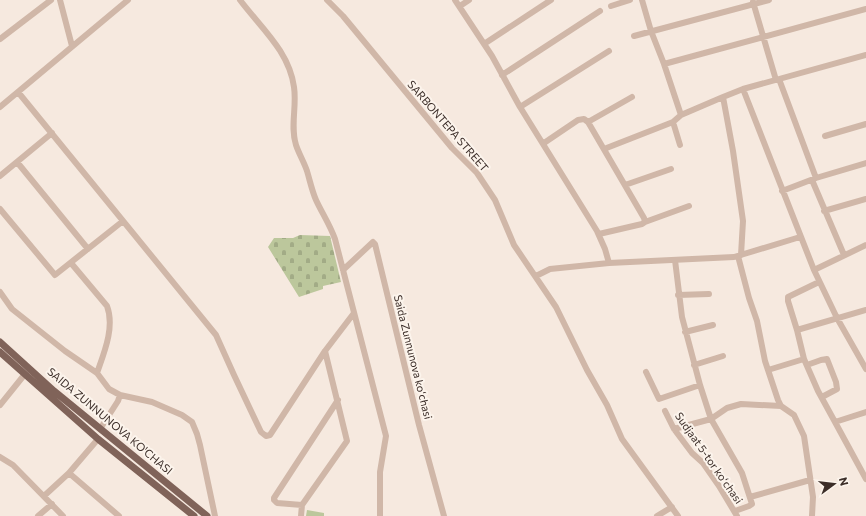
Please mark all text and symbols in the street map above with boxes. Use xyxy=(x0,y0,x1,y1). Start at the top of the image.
street label: SARBONTEPA STREET xyxy=(405,78,491,174)
street label: Saida Zunnunova koʻchasi xyxy=(392,293,435,421)
street label: SAIDA ZUNNUNOVA KO'CHASI xyxy=(45,364,175,477)
street label: Sudjaat 5-tor koʻchasi xyxy=(673,410,746,506)
north arrow xyxy=(814,464,854,504)
text: N xyxy=(837,476,851,487)

